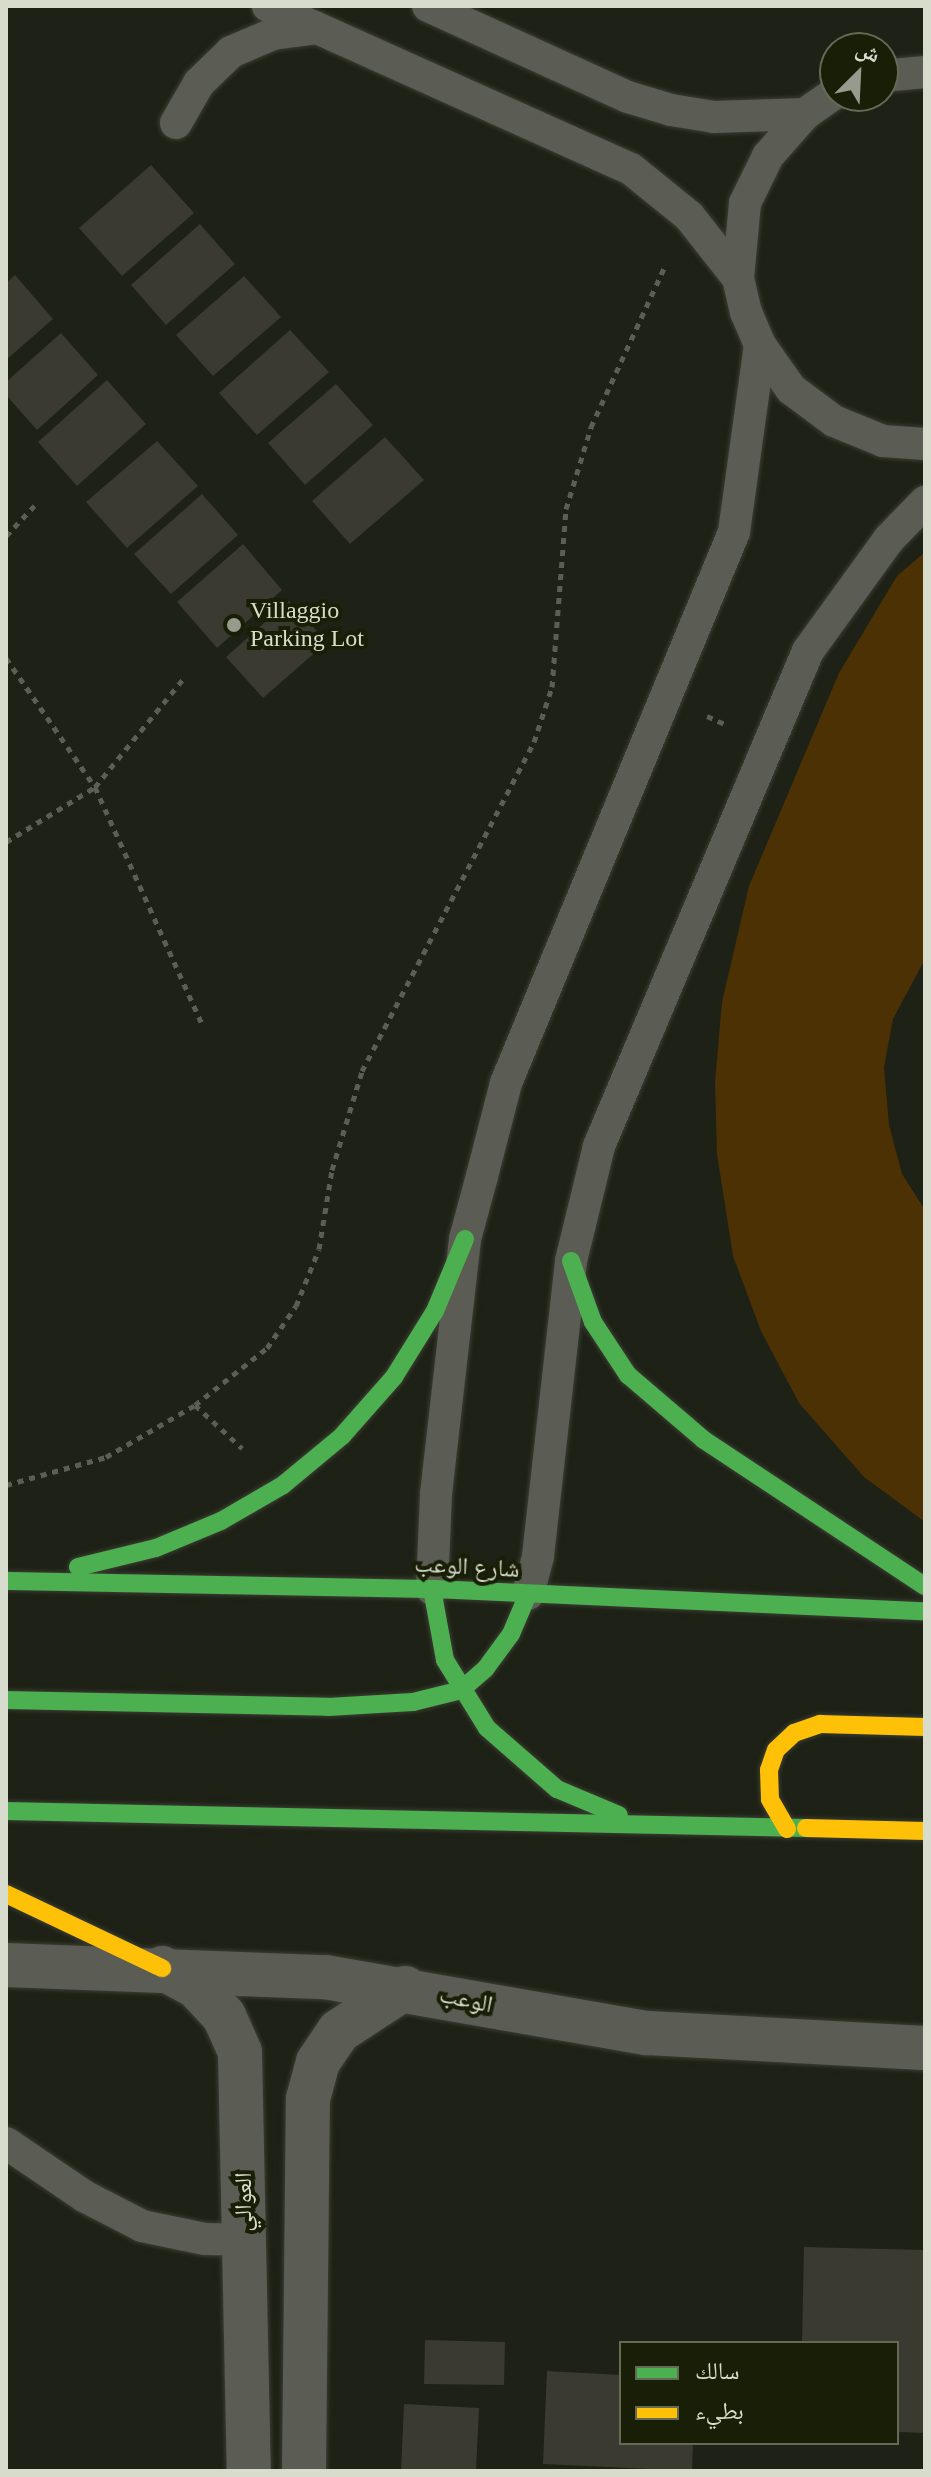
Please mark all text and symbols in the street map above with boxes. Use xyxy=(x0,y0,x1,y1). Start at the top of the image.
north arrow xyxy=(819,32,899,112)
text: ش xyxy=(852,35,884,68)
place label: Villaggio Parking Lot xyxy=(250,597,364,653)
marker: Villaggio Parking Lot xyxy=(225,616,243,634)
street label: شارع الوعب xyxy=(414,1550,520,1584)
street label: الوعب xyxy=(437,1980,495,2020)
street label: العوالي xyxy=(230,2172,258,2232)
legend xyxy=(619,2341,899,2445)
text: سالك xyxy=(695,2358,740,2384)
text: بطيء xyxy=(695,2398,744,2424)

